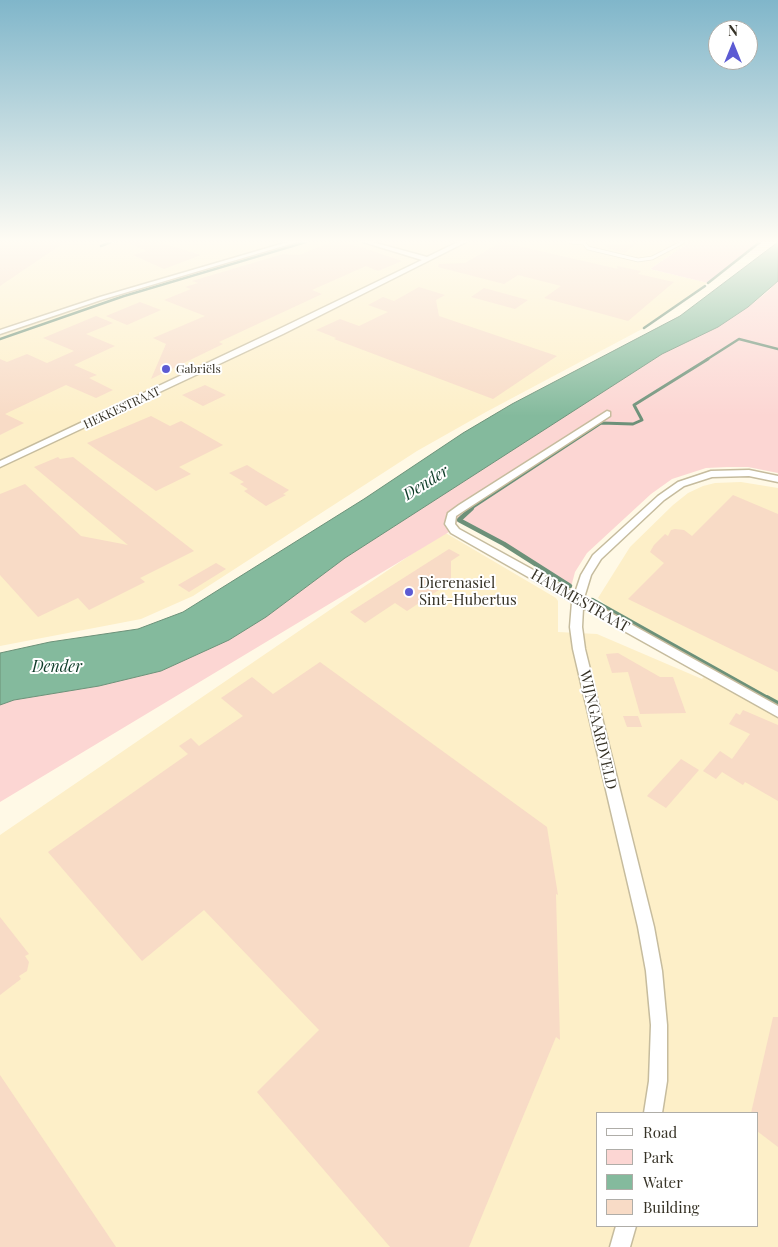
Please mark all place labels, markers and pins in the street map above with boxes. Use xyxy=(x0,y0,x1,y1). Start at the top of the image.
place label: Gabriëls xyxy=(176,362,221,376)
marker: Gabriëls xyxy=(160,363,172,375)
place label: Dierenasiel Sint-Hubertus xyxy=(419,574,517,609)
marker: Dierenasiel Sint-Hubertus xyxy=(403,586,415,598)

